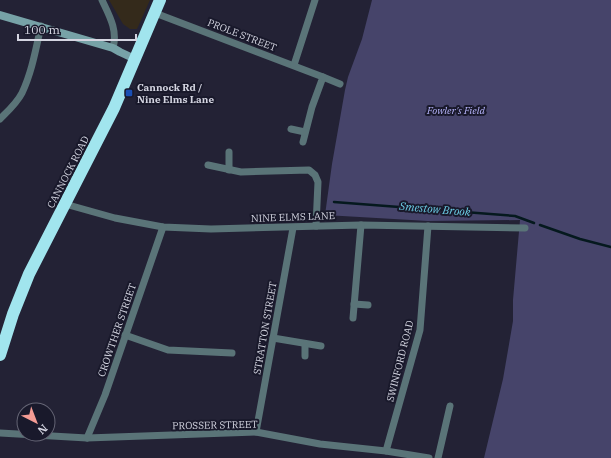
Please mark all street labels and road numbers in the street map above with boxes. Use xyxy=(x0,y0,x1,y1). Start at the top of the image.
street label: PROLE STREET xyxy=(206,16,279,54)
street label: CANNOCK ROAD xyxy=(44,134,92,210)
street label: NINE ELMS LANE xyxy=(251,209,335,225)
street label: STRATTON STREET xyxy=(250,280,280,376)
street label: CROWTHER STREET xyxy=(95,281,139,379)
street label: SWINFORD ROAD xyxy=(384,319,416,403)
street label: PROSSER STREET xyxy=(172,418,258,432)

